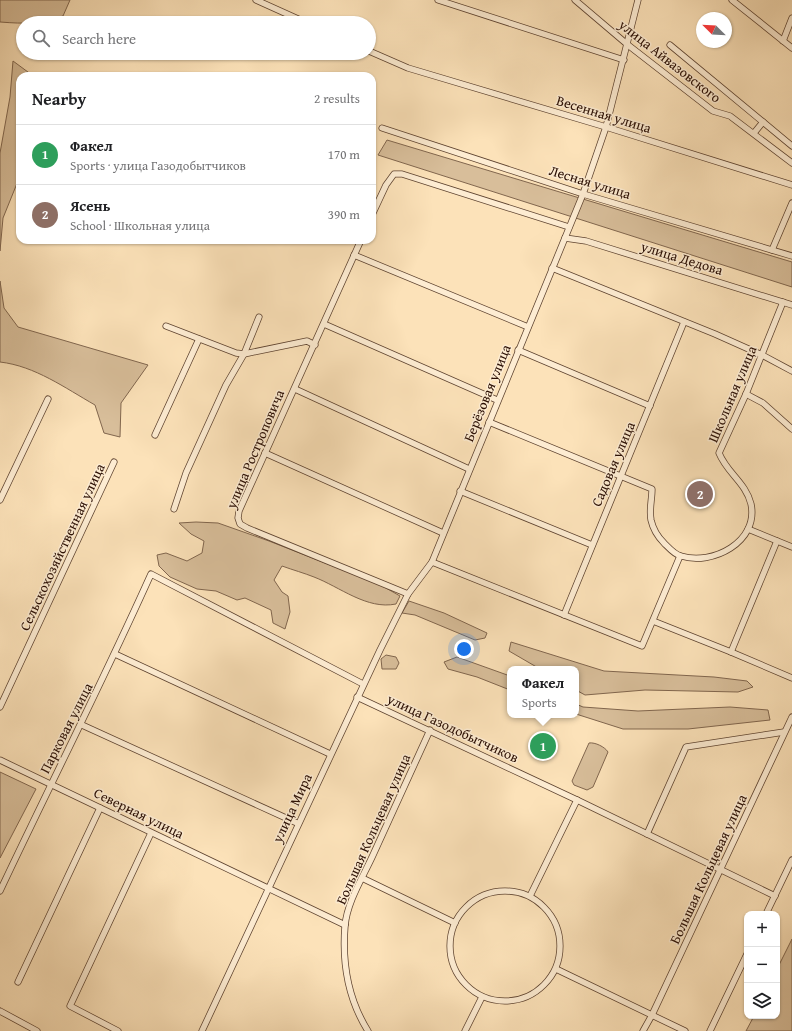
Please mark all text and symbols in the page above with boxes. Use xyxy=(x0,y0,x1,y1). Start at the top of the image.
north arrow xyxy=(696,12,732,48)
street label: улица Айвазовского xyxy=(614,14,725,107)
search box xyxy=(16,16,376,60)
icon: search xyxy=(30,27,52,49)
text: Search here xyxy=(62,28,136,49)
text: Nearby xyxy=(32,86,86,111)
text: 2 results xyxy=(314,89,360,108)
street label: Весенная улица xyxy=(554,90,654,138)
text: Факел xyxy=(70,135,113,156)
text: 1 xyxy=(42,145,48,164)
text: 170 m xyxy=(328,145,360,164)
text: Sports · улица Газодобытчиков xyxy=(70,156,246,175)
street label: Лесная улица xyxy=(547,160,634,204)
text: Ясень xyxy=(70,195,110,216)
text: 2 xyxy=(42,205,48,224)
text: 390 m xyxy=(328,205,360,224)
text: School · Школьная улица xyxy=(70,216,210,235)
street label: улица Дедова xyxy=(638,236,726,280)
street label: Берёзовая улица xyxy=(458,341,516,445)
street label: Школьная улица xyxy=(703,342,762,445)
street label: улица Ростроповича xyxy=(220,386,289,513)
street label: Садовая улица xyxy=(586,418,640,510)
street label: Сельскохозяйственная улица xyxy=(14,460,110,634)
pin: 2 xyxy=(687,479,713,509)
your location xyxy=(454,639,474,659)
popup xyxy=(507,666,579,718)
text: Факел xyxy=(522,672,564,693)
street label: Парковая улица xyxy=(35,679,98,777)
street label: улица Газодобытчиков xyxy=(383,688,522,767)
text: Sports xyxy=(522,693,557,712)
pin: 1 xyxy=(530,731,556,761)
street label: Большая Кольцевая улица xyxy=(331,750,415,907)
street label: улица Мира xyxy=(267,770,317,847)
street label: Северная улица xyxy=(91,783,188,844)
street label: Большая Кольцевая улица xyxy=(665,791,752,947)
map controls xyxy=(744,911,780,1019)
button: + xyxy=(744,911,780,947)
button: − xyxy=(744,947,780,983)
button: layers xyxy=(744,983,780,1019)

